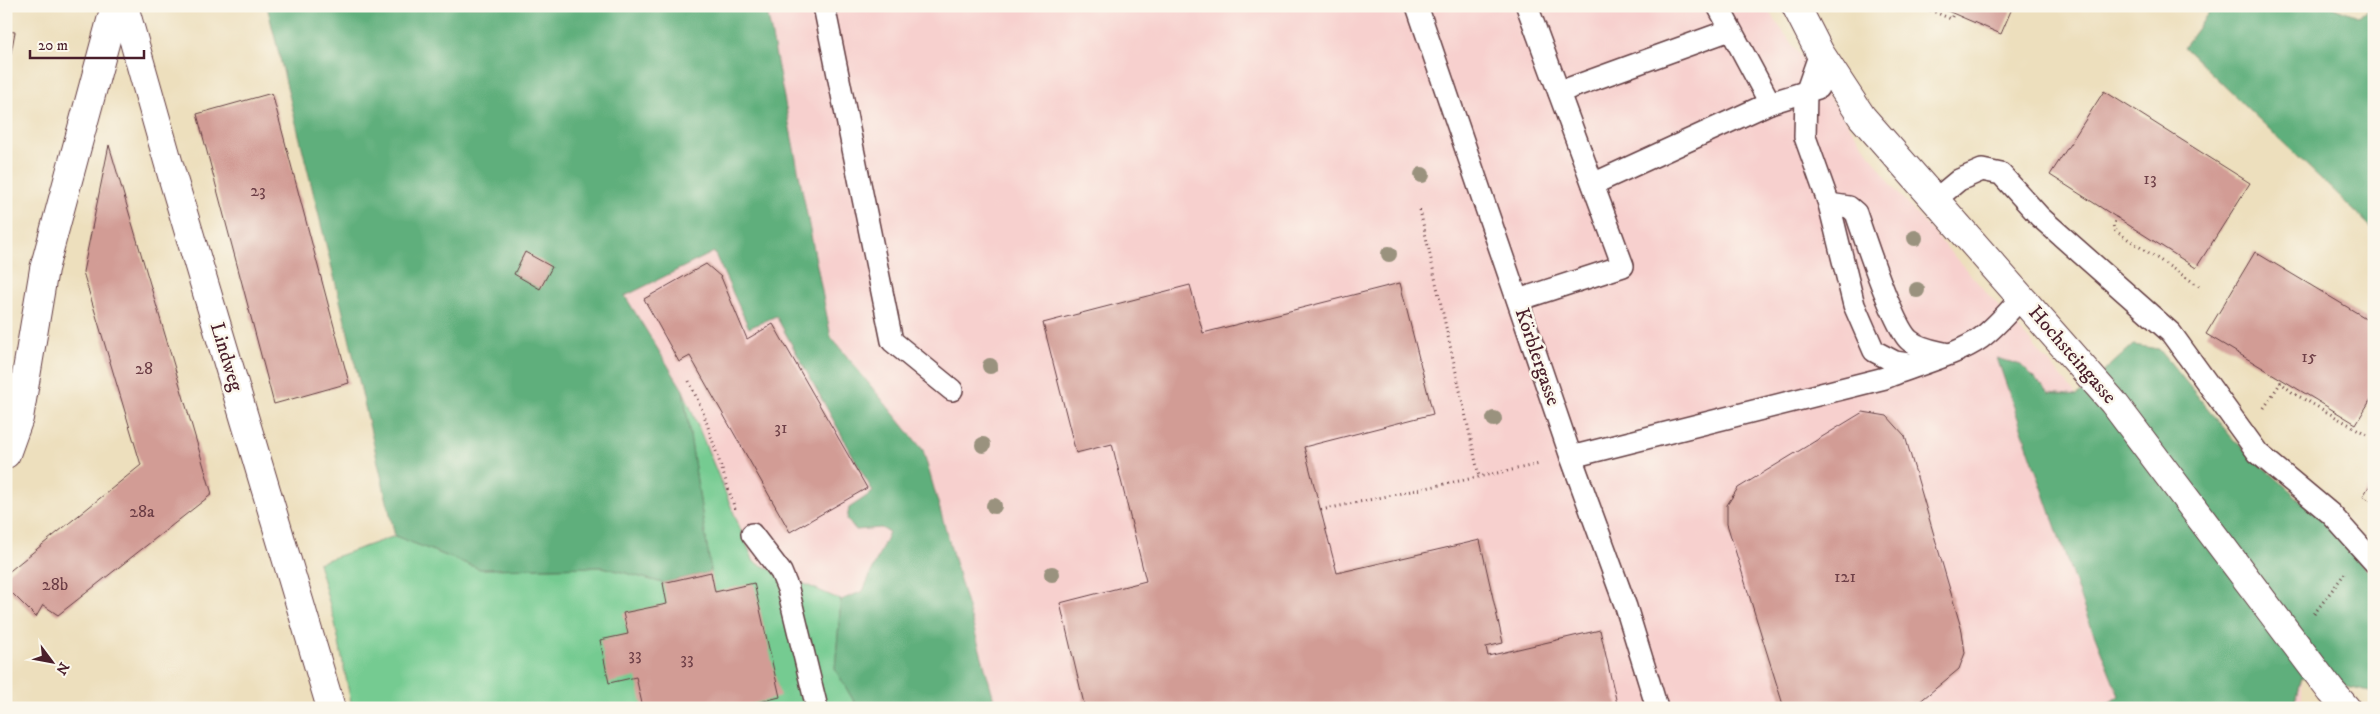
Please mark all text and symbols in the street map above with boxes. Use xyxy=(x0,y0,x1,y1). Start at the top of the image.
scale bar xyxy=(30,28,144,60)
text: 20 m xyxy=(38,36,68,55)
house number: 13 xyxy=(2143,168,2157,190)
house number: 23 xyxy=(250,180,266,202)
street label: Hochsteingasse xyxy=(2022,301,2122,409)
street label: Körblergasse xyxy=(1509,305,1565,409)
street label: Lindweg xyxy=(204,320,248,395)
house number: 15 xyxy=(2301,346,2317,368)
house number: 28 xyxy=(135,358,153,380)
house number: 31 xyxy=(774,417,788,439)
house number: 28a xyxy=(129,501,155,523)
house number: 121 xyxy=(1834,566,1856,588)
house number: 28b xyxy=(42,574,68,596)
north arrow xyxy=(28,636,78,686)
house number: 33 xyxy=(628,644,642,666)
house number: 33 xyxy=(680,648,694,670)
text: N xyxy=(51,659,73,678)

